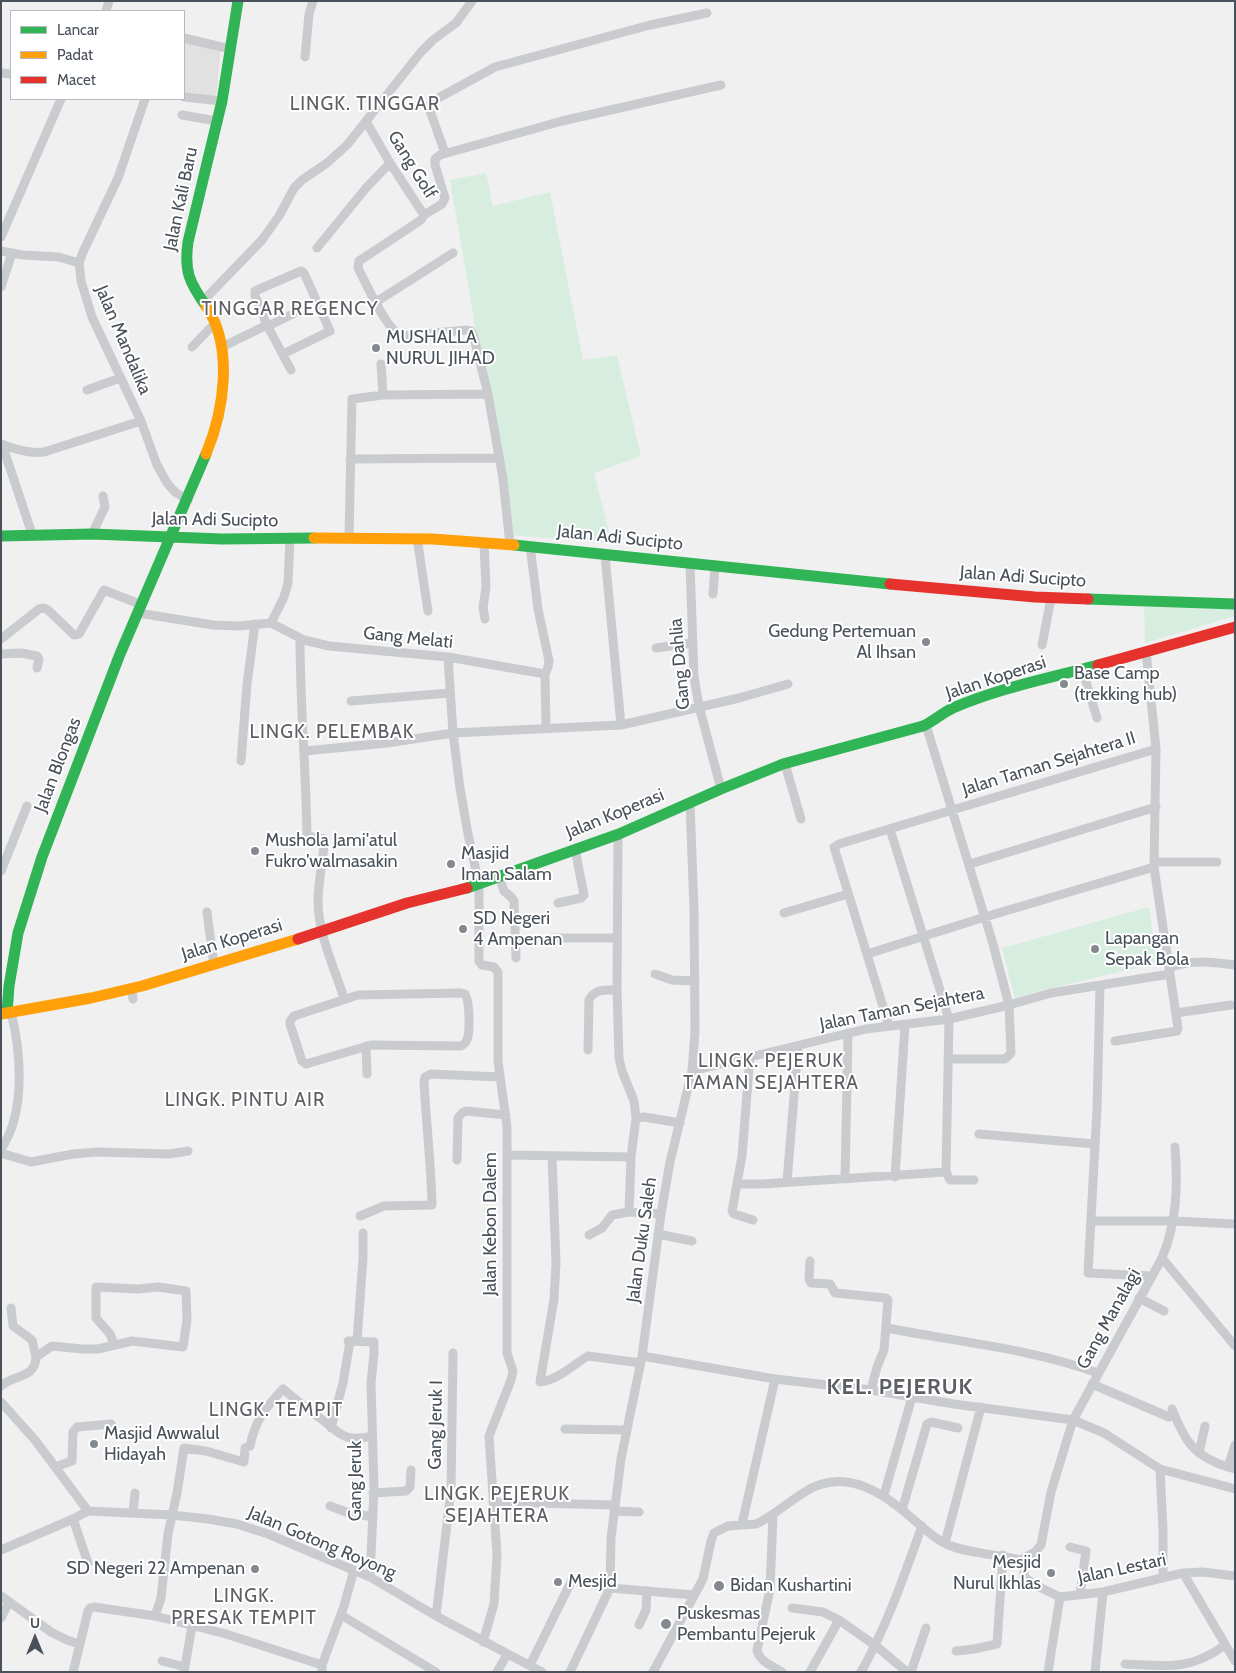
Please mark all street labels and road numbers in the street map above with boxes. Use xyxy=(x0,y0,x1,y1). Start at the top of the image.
street label: Gang Golf xyxy=(383,127,441,203)
street label: Jalan Kali Baru xyxy=(159,145,203,253)
street label: Jalan Mandalika xyxy=(90,282,156,398)
street label: Jalan Adi Sucipto xyxy=(152,508,278,532)
street label: Jalan Adi Sucipto xyxy=(556,521,684,555)
street label: Jalan Adi Sucipto xyxy=(959,562,1087,592)
street label: Gang Dahlia xyxy=(665,617,695,711)
street label: Gang Melati xyxy=(362,623,454,653)
street label: Jalan Koperasi xyxy=(943,652,1049,704)
street label: Jalan Blongas xyxy=(30,715,86,815)
street label: Jalan Taman Sejahtera II xyxy=(960,727,1138,801)
street label: Jalan Koperasi xyxy=(563,784,667,844)
street label: Jalan Koperasi xyxy=(179,914,285,966)
street label: Jalan Taman Sejahtera xyxy=(818,982,986,1036)
street label: Jalan Kebon Dalem xyxy=(480,1152,502,1296)
street label: Jalan Duku Saleh xyxy=(623,1176,661,1304)
street label: Gang Manalagi xyxy=(1072,1265,1146,1373)
street label: Gang Jeruk I xyxy=(424,1380,448,1470)
street label: Gang Jeruk xyxy=(345,1441,367,1521)
street label: Jalan Gotong Royong xyxy=(245,1502,399,1584)
street label: Jalan Lestari xyxy=(1076,1549,1168,1589)

